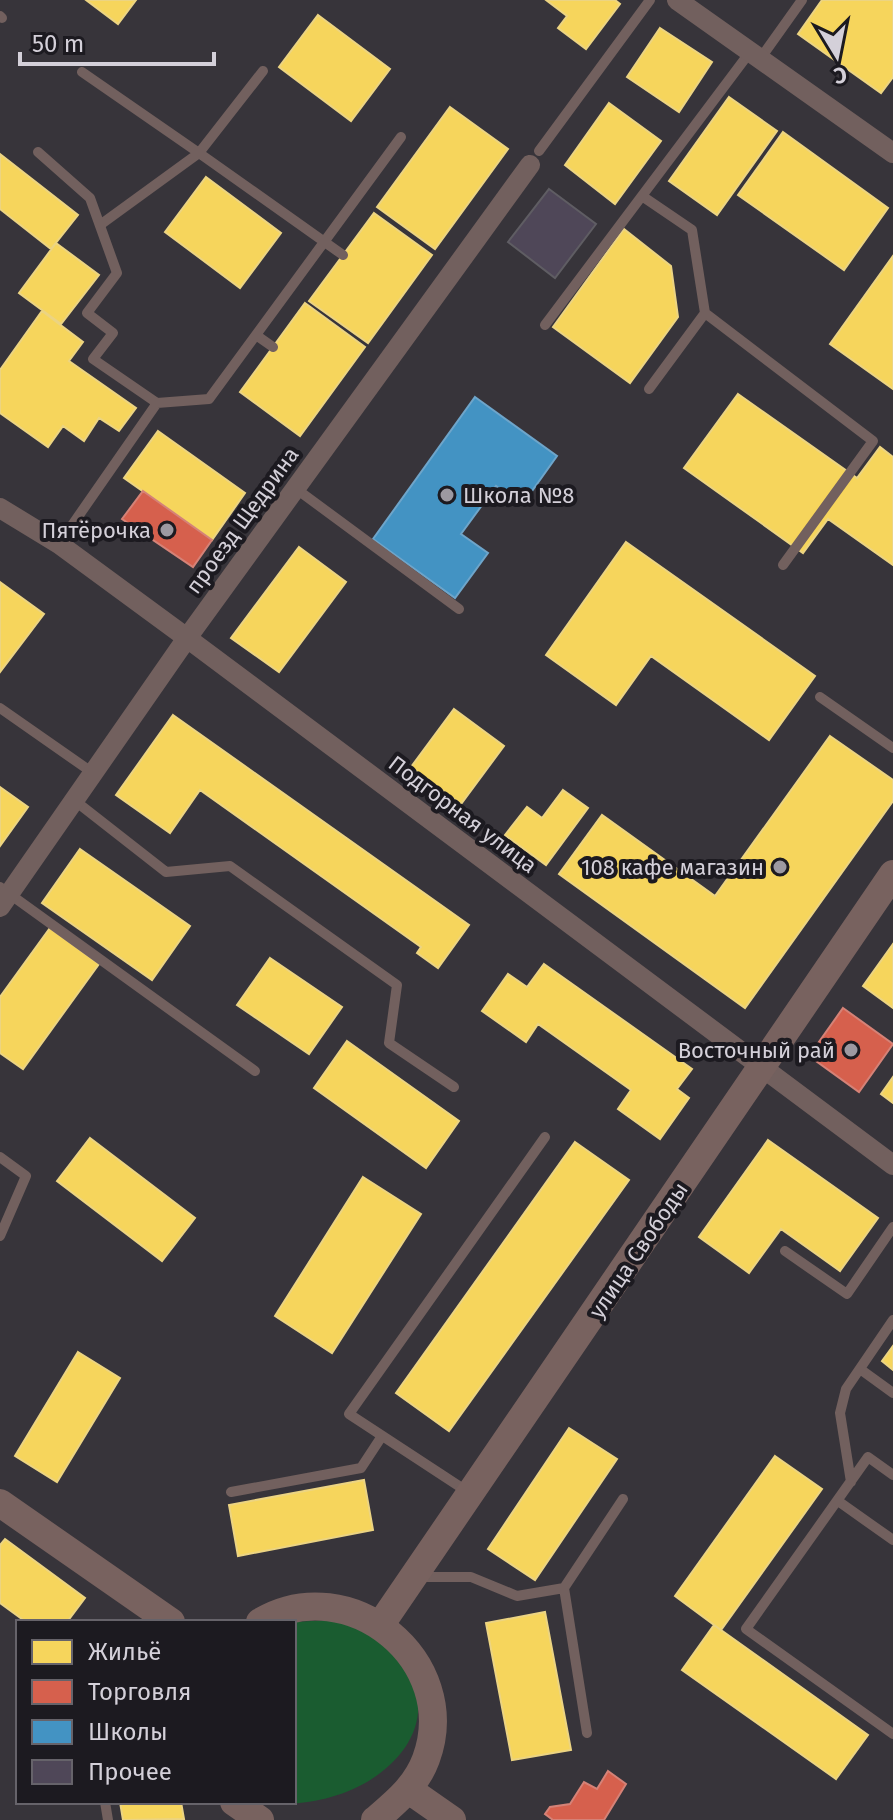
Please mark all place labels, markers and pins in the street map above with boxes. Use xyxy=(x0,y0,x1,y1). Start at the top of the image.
place label: Школа №8 xyxy=(463,482,574,509)
marker: Школа №8 xyxy=(438,486,456,504)
place label: Пятёрочка xyxy=(42,517,151,544)
marker: Пятёрочка xyxy=(158,521,176,539)
place label: 108 кафе магазин xyxy=(581,854,764,881)
marker: 108 кафе магазин xyxy=(771,858,789,876)
place label: Восточный рай xyxy=(678,1037,835,1064)
marker: Восточный рай xyxy=(842,1041,860,1059)

